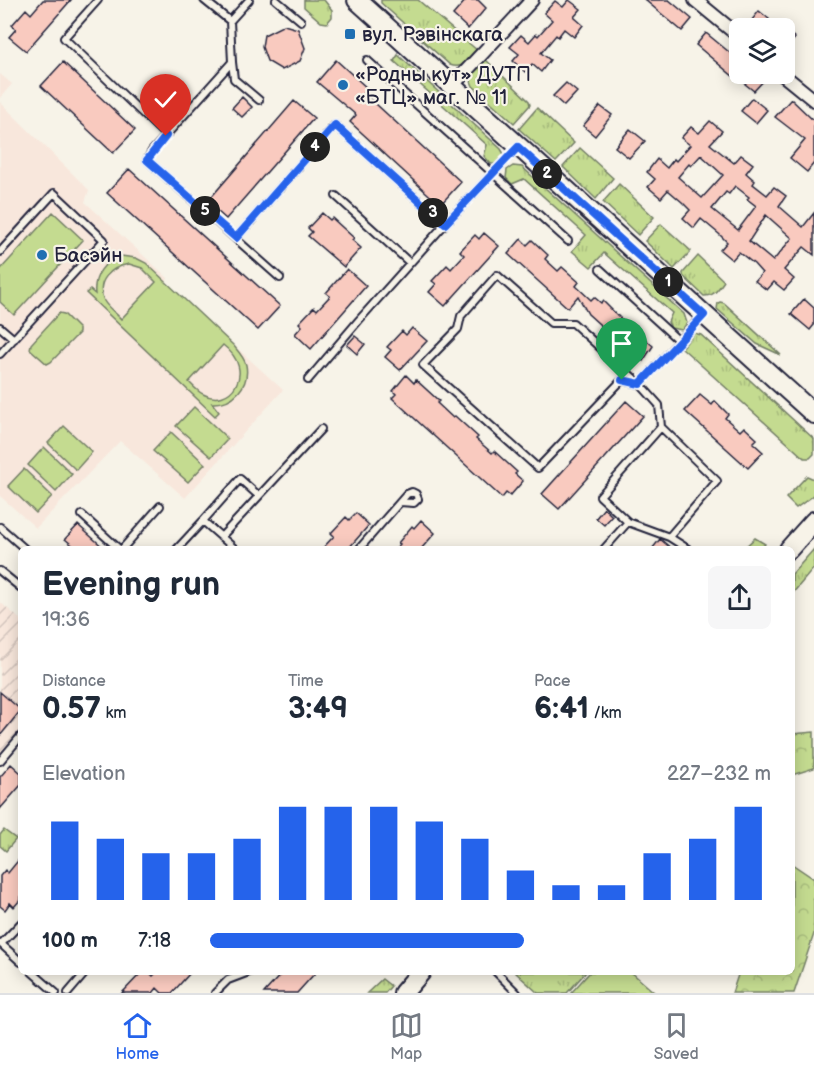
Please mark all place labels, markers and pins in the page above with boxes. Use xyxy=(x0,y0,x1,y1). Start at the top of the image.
place label: вул. Рэвінскага xyxy=(362,23,503,47)
marker: вул. Рэвінскага xyxy=(343,27,357,41)
place label: «Родны кут» ДУТП «БТЦ» маг. № 11 xyxy=(355,63,531,110)
pin xyxy=(140,74,191,136)
marker: «Родны кут» ДУТП «БТЦ» маг. № 11 xyxy=(336,78,350,92)
pin: 4 xyxy=(300,132,330,162)
pin: 2 xyxy=(532,159,562,189)
pin: 5 xyxy=(190,196,220,226)
pin: 3 xyxy=(418,198,448,228)
place label: Басэйн xyxy=(54,244,123,268)
marker: Басэйн xyxy=(35,248,49,262)
pin: 1 xyxy=(653,267,683,297)
pin xyxy=(596,318,647,380)

